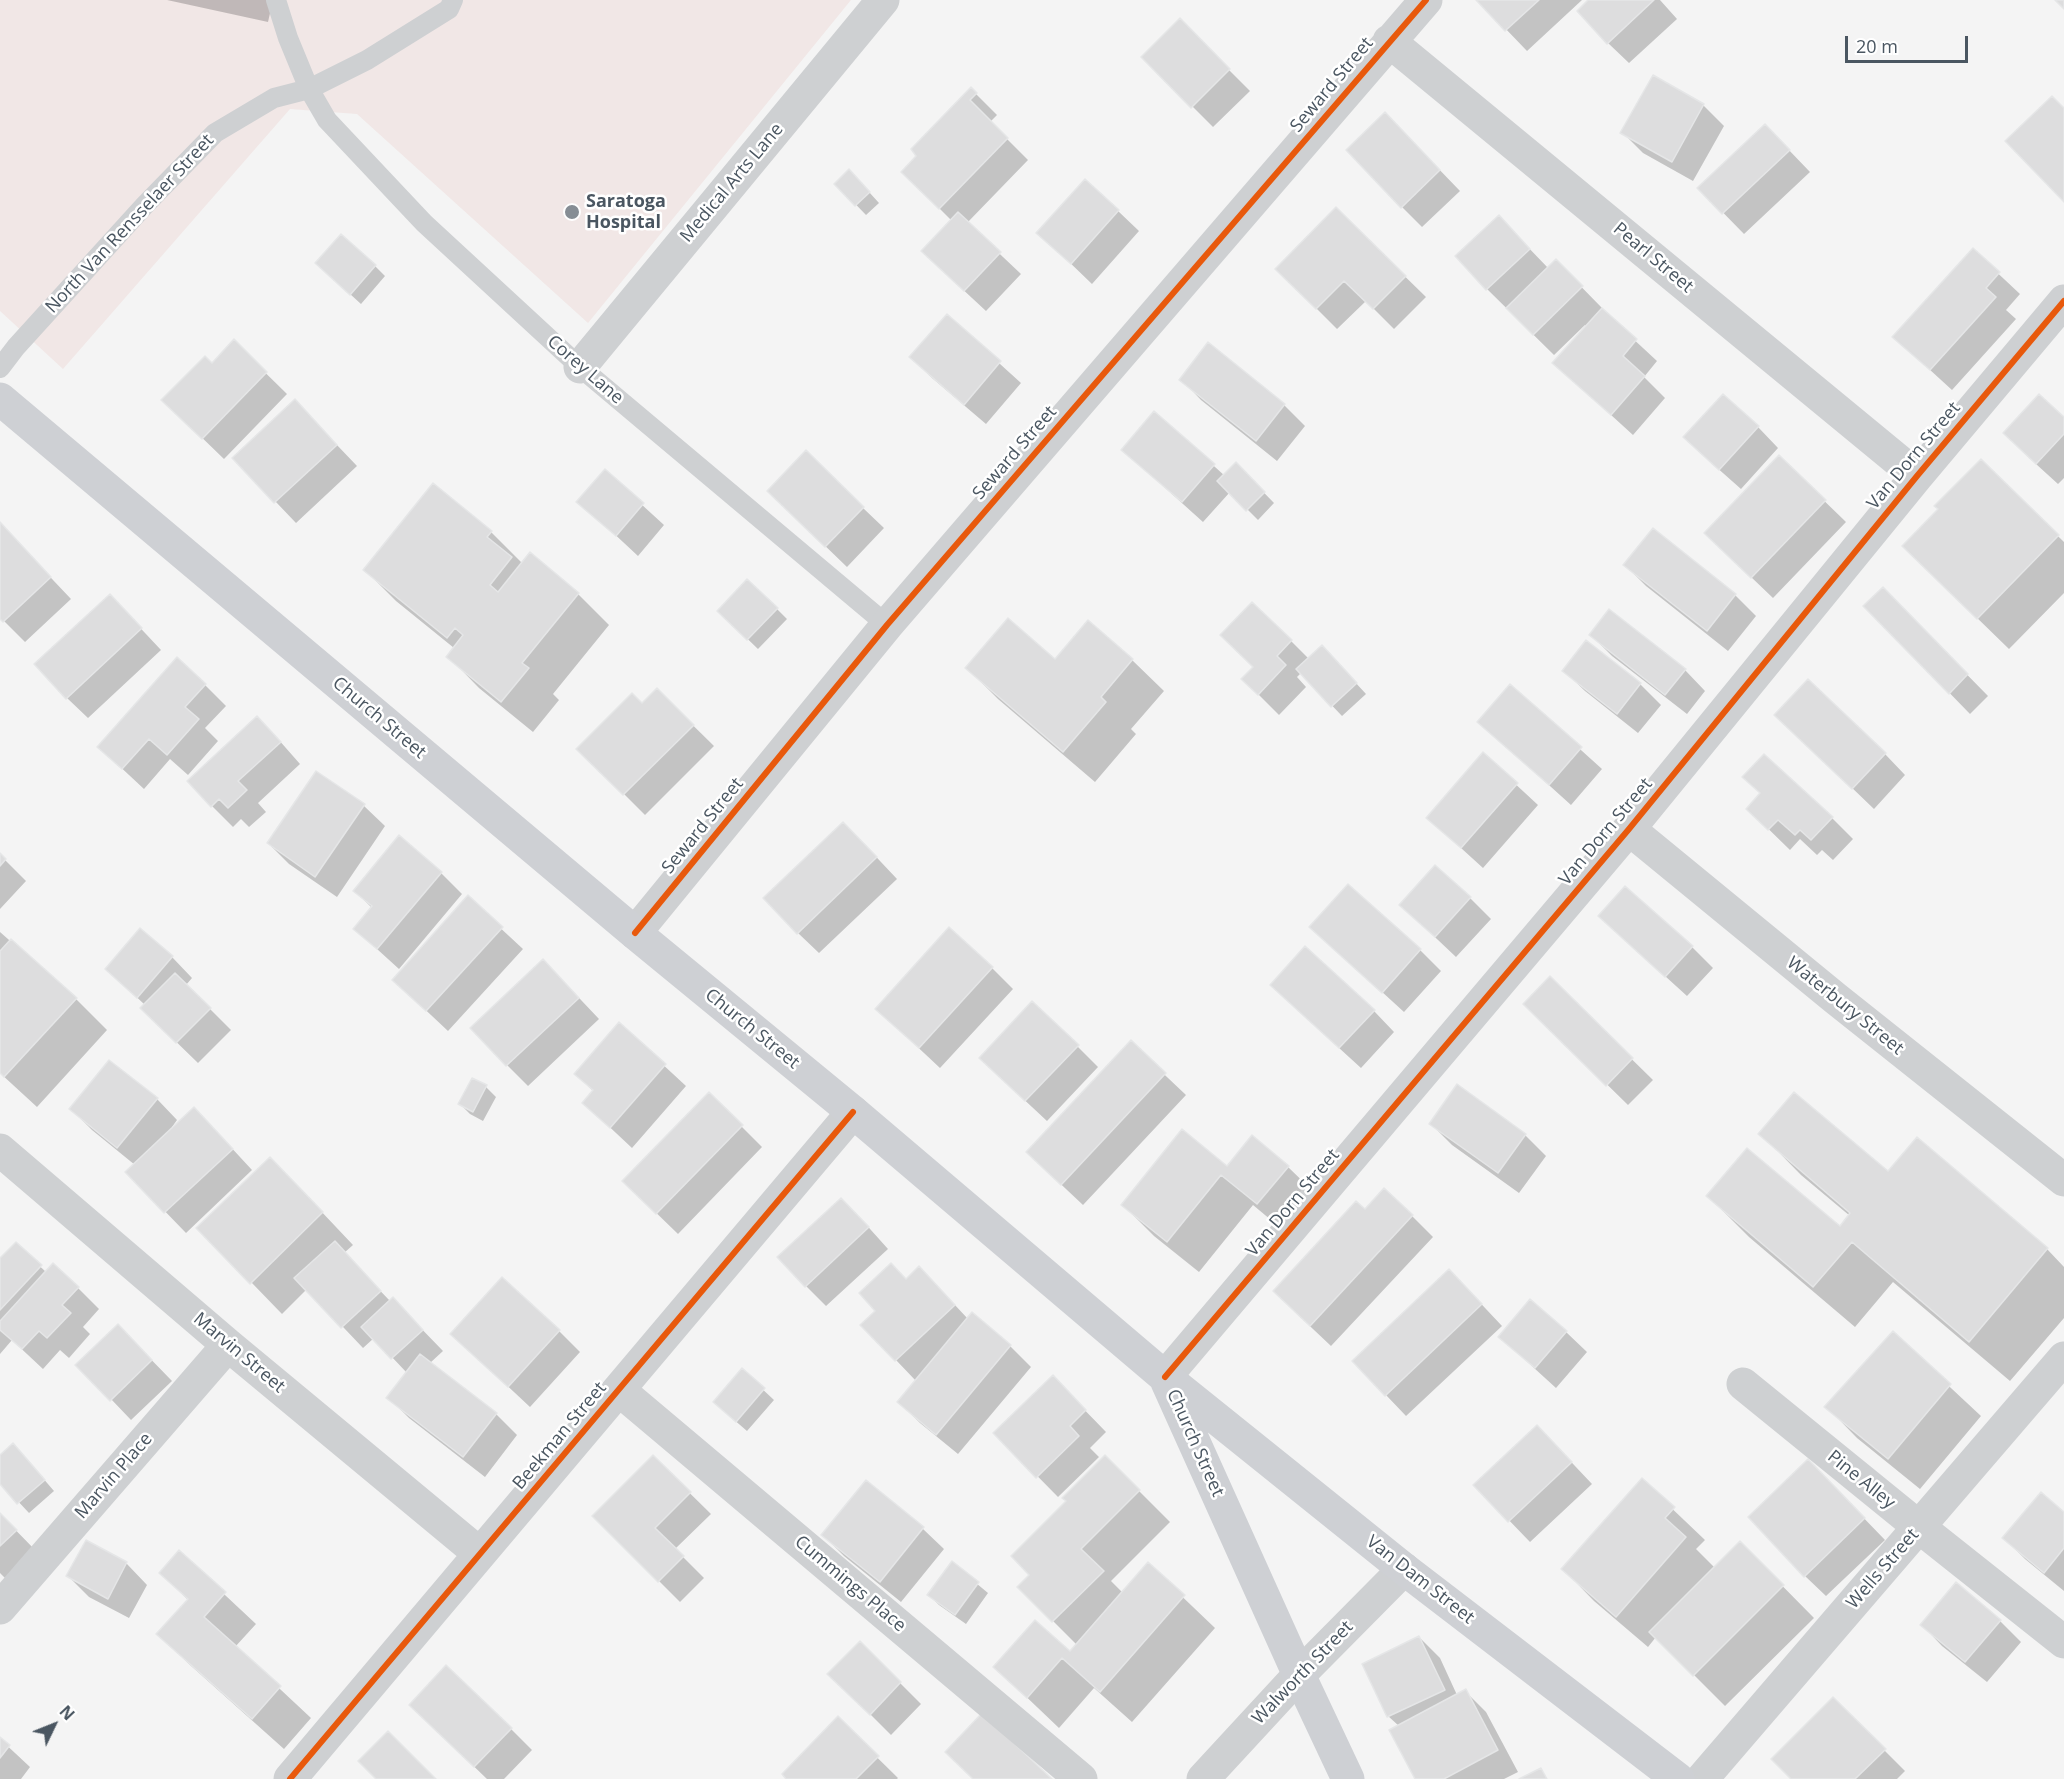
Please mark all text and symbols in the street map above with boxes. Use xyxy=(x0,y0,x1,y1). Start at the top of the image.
scale bar xyxy=(1848,24,1971,62)
street label: Seward Street xyxy=(1286,33,1378,137)
text: 20 m xyxy=(1856,34,1898,58)
street label: Medical Arts Lane xyxy=(676,119,788,247)
street label: North Van Rensselaer Street xyxy=(41,130,219,318)
place label: Saratoga Hospital xyxy=(586,191,666,234)
marker: Saratoga Hospital xyxy=(563,203,581,221)
street label: Pearl Street xyxy=(1609,218,1697,298)
street label: Corey Lane xyxy=(542,331,628,409)
street label: Van Dorn Street xyxy=(1863,398,1965,514)
street label: Seward Street xyxy=(968,402,1062,504)
street label: Church Street xyxy=(328,673,430,763)
street label: Seward Street xyxy=(658,774,748,878)
street label: Van Dorn Street xyxy=(1555,774,1657,890)
street label: Waterbury Street xyxy=(1782,952,1908,1060)
street label: Church Street xyxy=(700,984,804,1074)
street label: Van Dorn Street xyxy=(1242,1145,1344,1261)
street label: Marvin Street xyxy=(189,1308,289,1398)
street label: Beekman Street xyxy=(509,1378,611,1494)
street label: Church Street xyxy=(1162,1386,1228,1500)
street label: Marvin Place xyxy=(71,1429,157,1523)
street label: Pine Alley xyxy=(1823,1446,1899,1514)
street label: Wells Street xyxy=(1842,1524,1924,1614)
street label: Cummings Place xyxy=(790,1531,910,1637)
street label: Van Dam Street xyxy=(1362,1531,1478,1629)
street label: Walworth Street xyxy=(1248,1617,1358,1729)
north arrow xyxy=(24,1695,84,1755)
text: N xyxy=(55,1700,80,1725)

